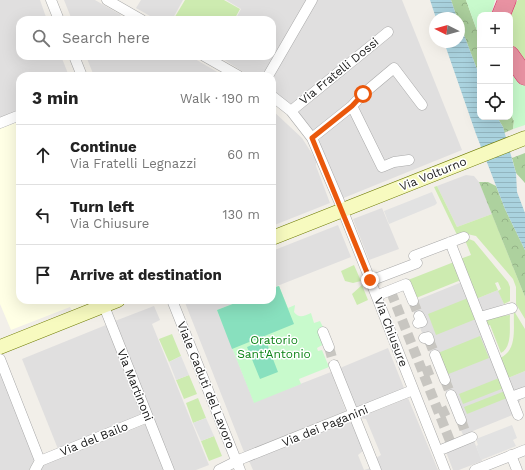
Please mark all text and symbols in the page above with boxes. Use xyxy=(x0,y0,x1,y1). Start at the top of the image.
north arrow xyxy=(429,12,465,48)
map controls xyxy=(477,12,513,120)
button: + xyxy=(477,12,513,48)
search box xyxy=(16,16,276,60)
icon: search xyxy=(30,27,52,49)
text: Search here xyxy=(62,29,150,47)
street label: Via Fratelli Dossi xyxy=(297,35,381,107)
button: − xyxy=(477,48,513,84)
button: locate xyxy=(477,84,513,120)
route start xyxy=(354,85,372,103)
text: 3 min xyxy=(32,88,78,108)
text: Walk · 190 m xyxy=(180,91,260,106)
text: Continue xyxy=(70,138,137,156)
icon: ahead xyxy=(32,144,54,166)
text: 60 m xyxy=(227,147,260,162)
street label: Via Volturno xyxy=(397,154,469,194)
text: Via Fratelli Legnazzi xyxy=(70,156,197,171)
text: Turn left xyxy=(70,198,134,216)
icon: left xyxy=(32,204,54,226)
text: 130 m xyxy=(222,207,260,222)
text: Via Chiusure xyxy=(70,216,149,231)
icon: arrive xyxy=(32,264,54,286)
text: Arrive at destination xyxy=(70,266,222,284)
route end xyxy=(361,271,379,289)
street label: Via Chiusure xyxy=(371,295,411,369)
street label: Viale Caduti del Lavoro xyxy=(174,320,238,450)
park label: Oratorio Sant'Antonio xyxy=(237,333,311,361)
street label: Via Martinoni xyxy=(114,347,156,423)
street label: Via dei Paganini xyxy=(280,402,370,450)
street label: Via del Bailo xyxy=(58,419,130,459)

